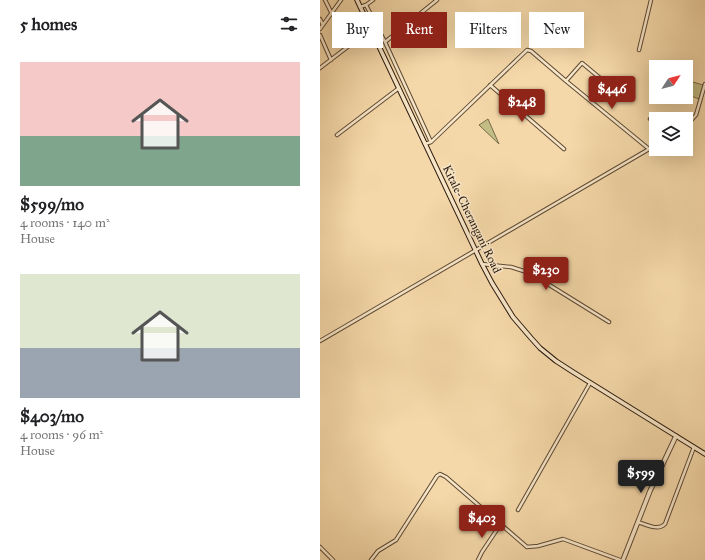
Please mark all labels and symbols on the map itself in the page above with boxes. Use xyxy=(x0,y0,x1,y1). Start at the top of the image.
north arrow xyxy=(649,60,693,104)
pin: $446 xyxy=(588,76,636,110)
pin: $248 xyxy=(498,89,546,123)
street label: Kitale-Cherangani Road xyxy=(439,163,504,276)
pin: $230 xyxy=(522,257,570,291)
pin: $599 xyxy=(617,460,665,494)
pin: $403 xyxy=(458,505,506,539)

